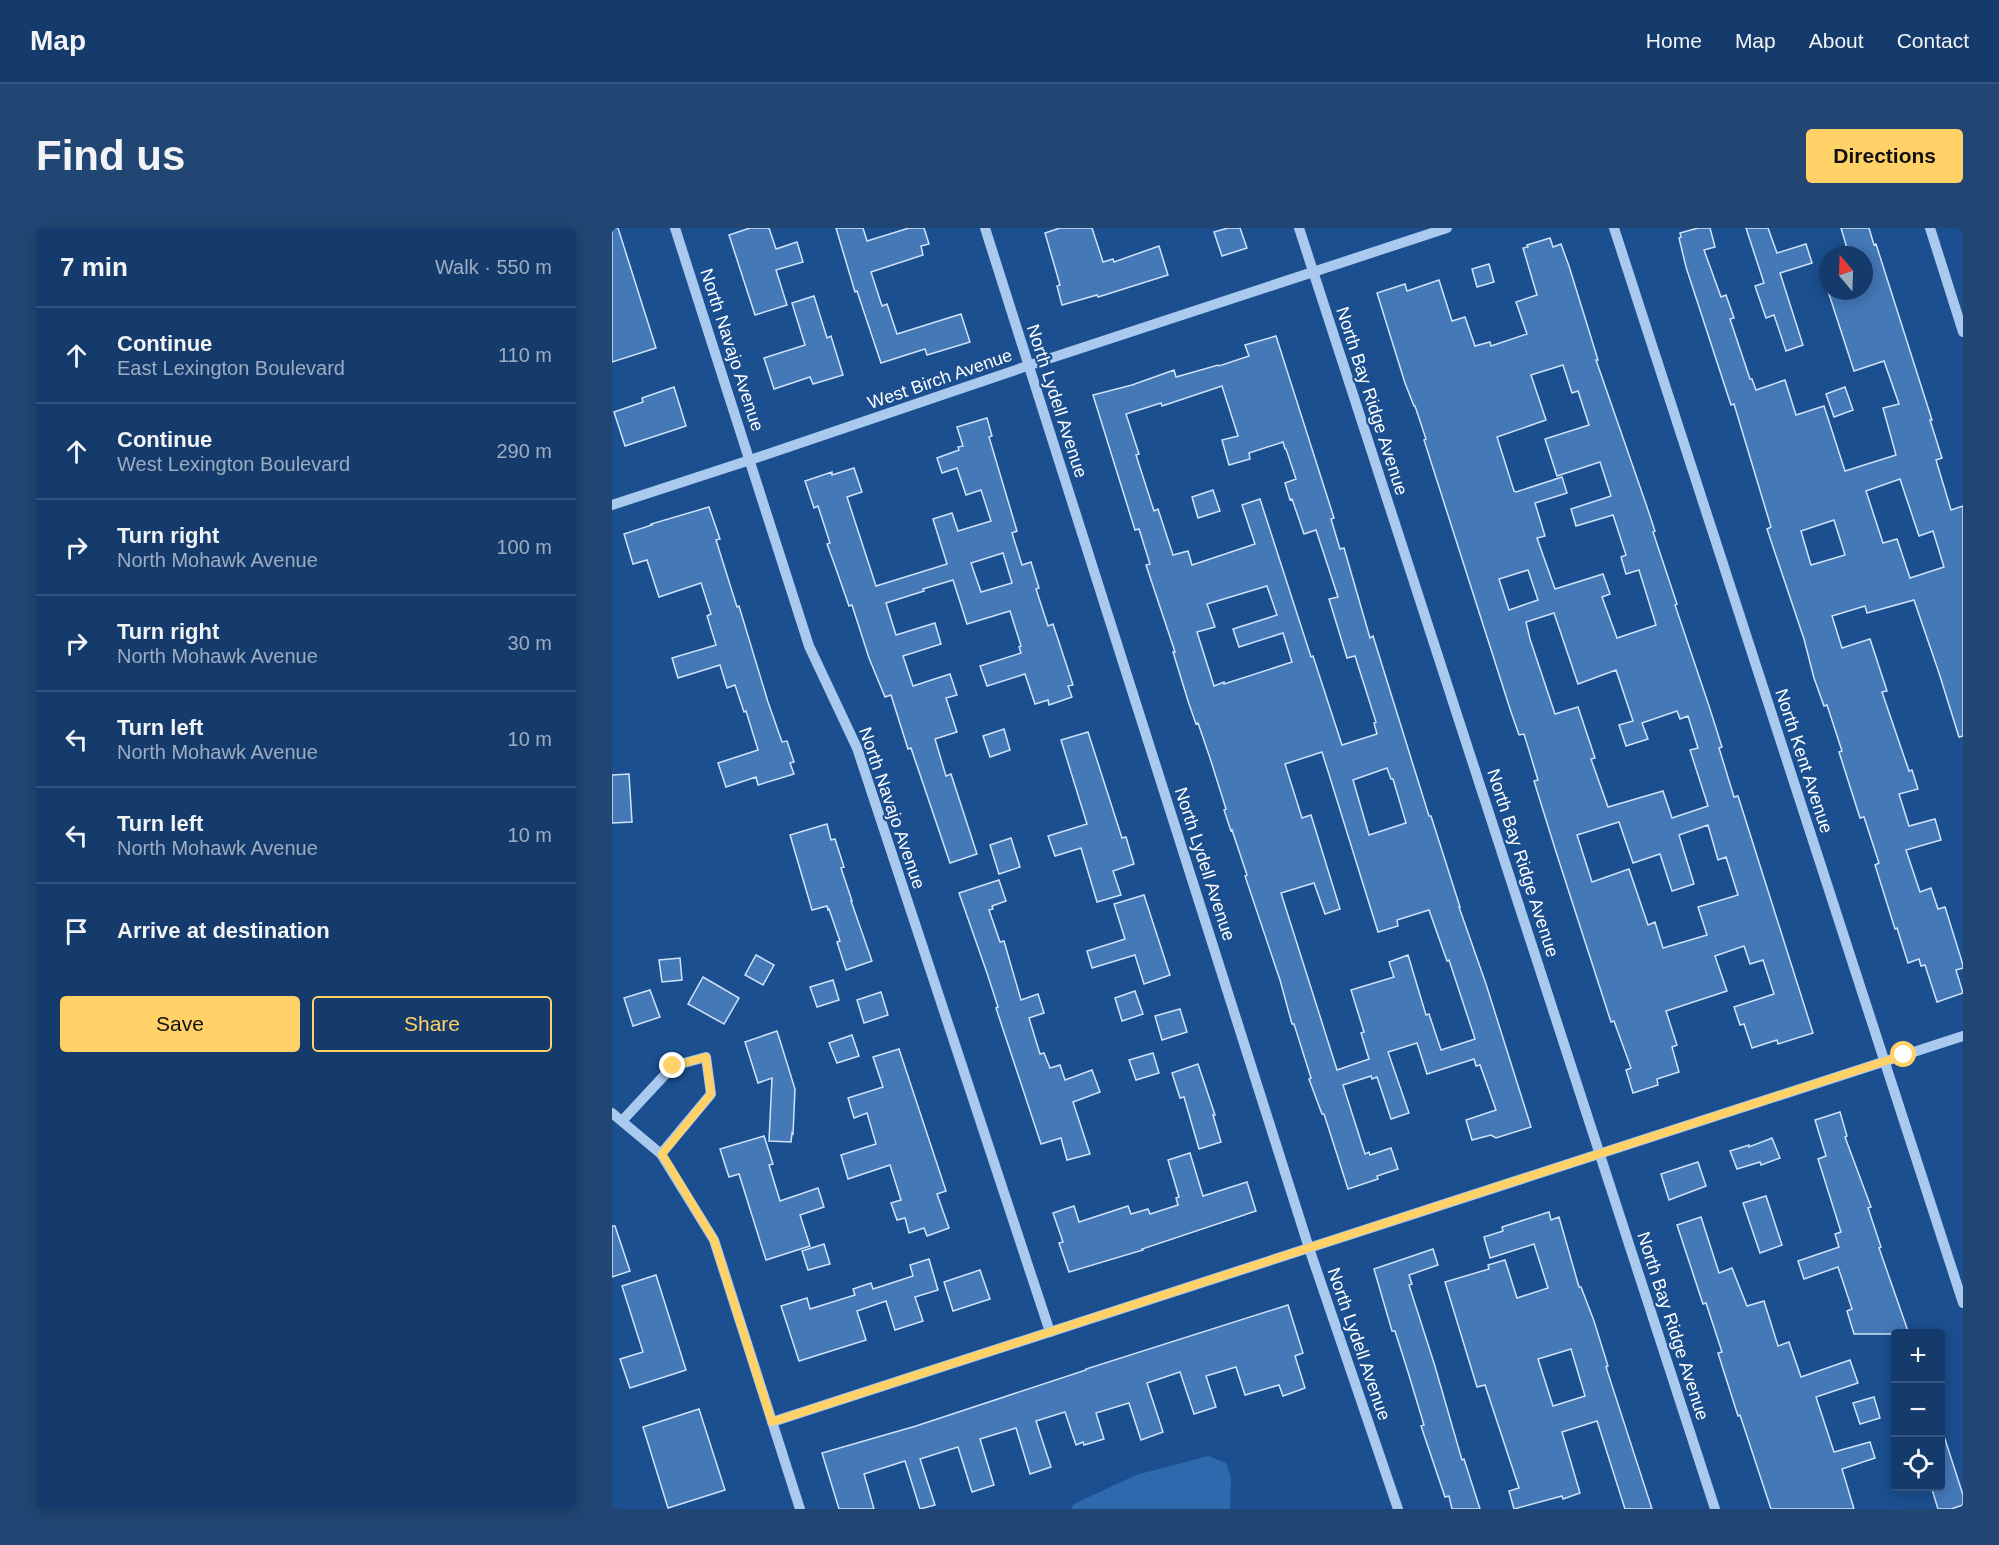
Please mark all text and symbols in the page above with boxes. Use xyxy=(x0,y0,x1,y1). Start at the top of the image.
text: Map xyxy=(30,25,86,56)
text: Home xyxy=(1646,29,1702,52)
text: Map xyxy=(1735,29,1776,52)
text: About xyxy=(1809,29,1864,52)
text: Contact xyxy=(1897,29,1969,52)
button: Directions xyxy=(1806,129,1963,183)
text: Find us xyxy=(36,132,185,179)
north arrow xyxy=(1819,246,1873,300)
text: 7 min xyxy=(60,252,128,282)
text: Walk · 550 m xyxy=(435,256,552,278)
street label: North Navajo Avenue xyxy=(696,266,768,434)
street label: North Bay Ridge Avenue xyxy=(1332,304,1412,498)
street label: North Lydell Avenue xyxy=(1023,322,1091,480)
text: Continue xyxy=(117,331,212,356)
icon: ahead xyxy=(60,339,93,372)
text: 110 m xyxy=(498,344,552,366)
street label: West Birch Avenue xyxy=(865,345,1015,413)
text: East Lexington Boulevard xyxy=(117,357,345,379)
text: Continue xyxy=(117,427,212,452)
icon: ahead xyxy=(60,435,93,468)
text: 290 m xyxy=(496,440,552,462)
text: West Lexington Boulevard xyxy=(117,453,350,475)
text: Turn right xyxy=(117,523,219,548)
icon: right xyxy=(60,531,93,564)
text: 100 m xyxy=(496,536,552,558)
text: North Mohawk Avenue xyxy=(117,549,318,571)
text: Turn right xyxy=(117,619,219,644)
icon: right xyxy=(60,627,93,660)
text: 30 m xyxy=(508,632,552,654)
text: North Mohawk Avenue xyxy=(117,645,318,667)
street label: North Kent Avenue xyxy=(1771,686,1837,836)
text: Turn left xyxy=(117,715,203,740)
icon: left xyxy=(60,723,93,756)
street label: North Navajo Avenue xyxy=(855,724,929,892)
text: 10 m xyxy=(508,728,552,750)
text: North Mohawk Avenue xyxy=(117,741,318,763)
street label: North Bay Ridge Avenue xyxy=(1483,766,1563,960)
street label: North Lydell Avenue xyxy=(1171,785,1239,943)
text: Turn left xyxy=(117,811,203,836)
icon: left xyxy=(60,819,93,852)
text: 10 m xyxy=(508,824,552,846)
text: North Mohawk Avenue xyxy=(117,837,318,859)
icon: arrive xyxy=(60,915,93,948)
text: Arrive at destination xyxy=(117,918,330,943)
button: Save xyxy=(60,996,300,1052)
button: Share xyxy=(312,996,552,1052)
route start xyxy=(1890,1041,1916,1067)
route end xyxy=(659,1052,685,1078)
street label: North Bay Ridge Avenue xyxy=(1633,1229,1713,1423)
street label: North Lydell Avenue xyxy=(1323,1265,1395,1423)
map controls xyxy=(1891,1329,1945,1491)
button: + xyxy=(1891,1329,1945,1383)
button: − xyxy=(1891,1383,1945,1437)
button: locate xyxy=(1891,1437,1945,1491)

